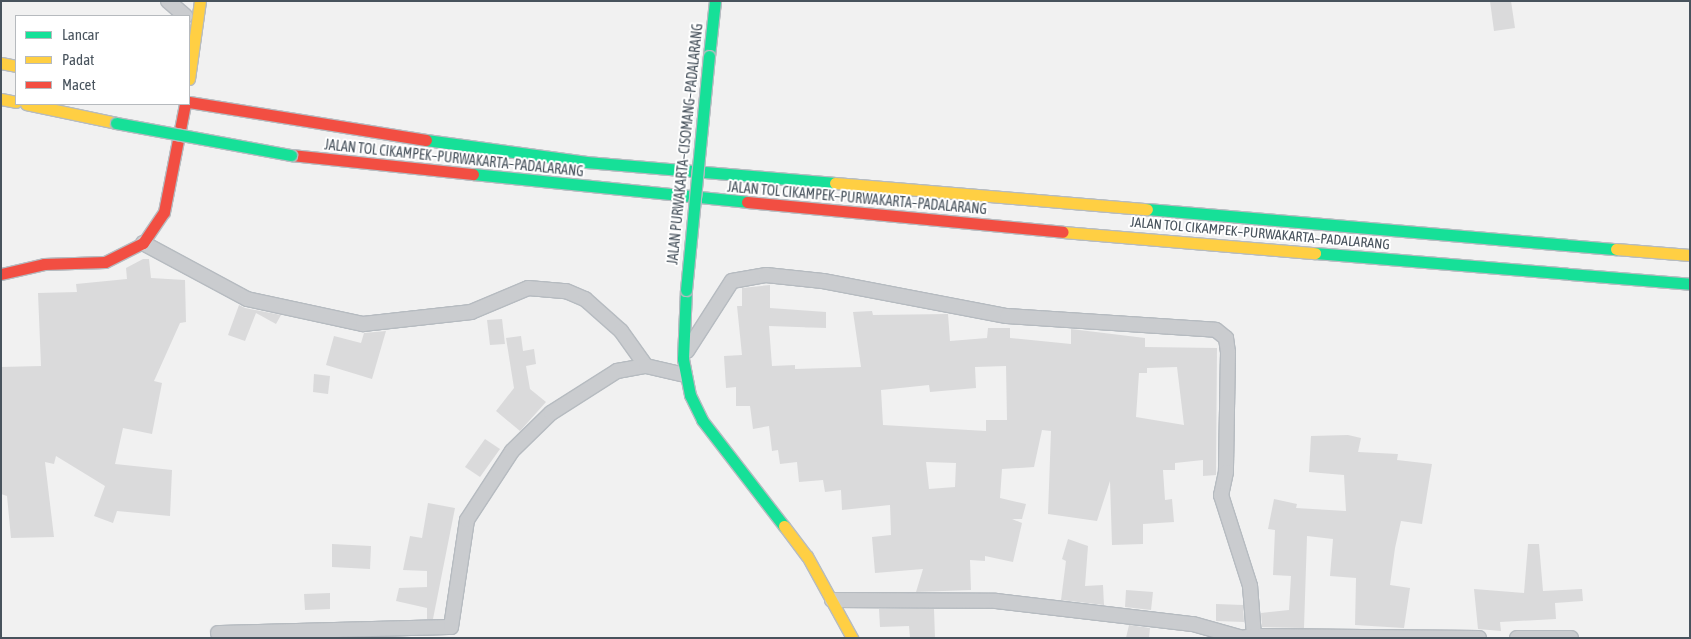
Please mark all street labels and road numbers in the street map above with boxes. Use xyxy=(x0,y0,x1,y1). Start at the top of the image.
street label: JALAN PURWAKARTA–CISOMANG–PADALARANG xyxy=(664,23,706,265)
street label: JALAN TOL CIKAMPEK–PURWAKARTA–PADALARANG xyxy=(324,136,584,180)
street label: JALAN TOL CIKAMPEK–PURWAKARTA–PADALARANG xyxy=(726,178,988,218)
street label: JALAN TOL CIKAMPEK–PURWAKARTA–PADALARANG xyxy=(1129,213,1391,253)

